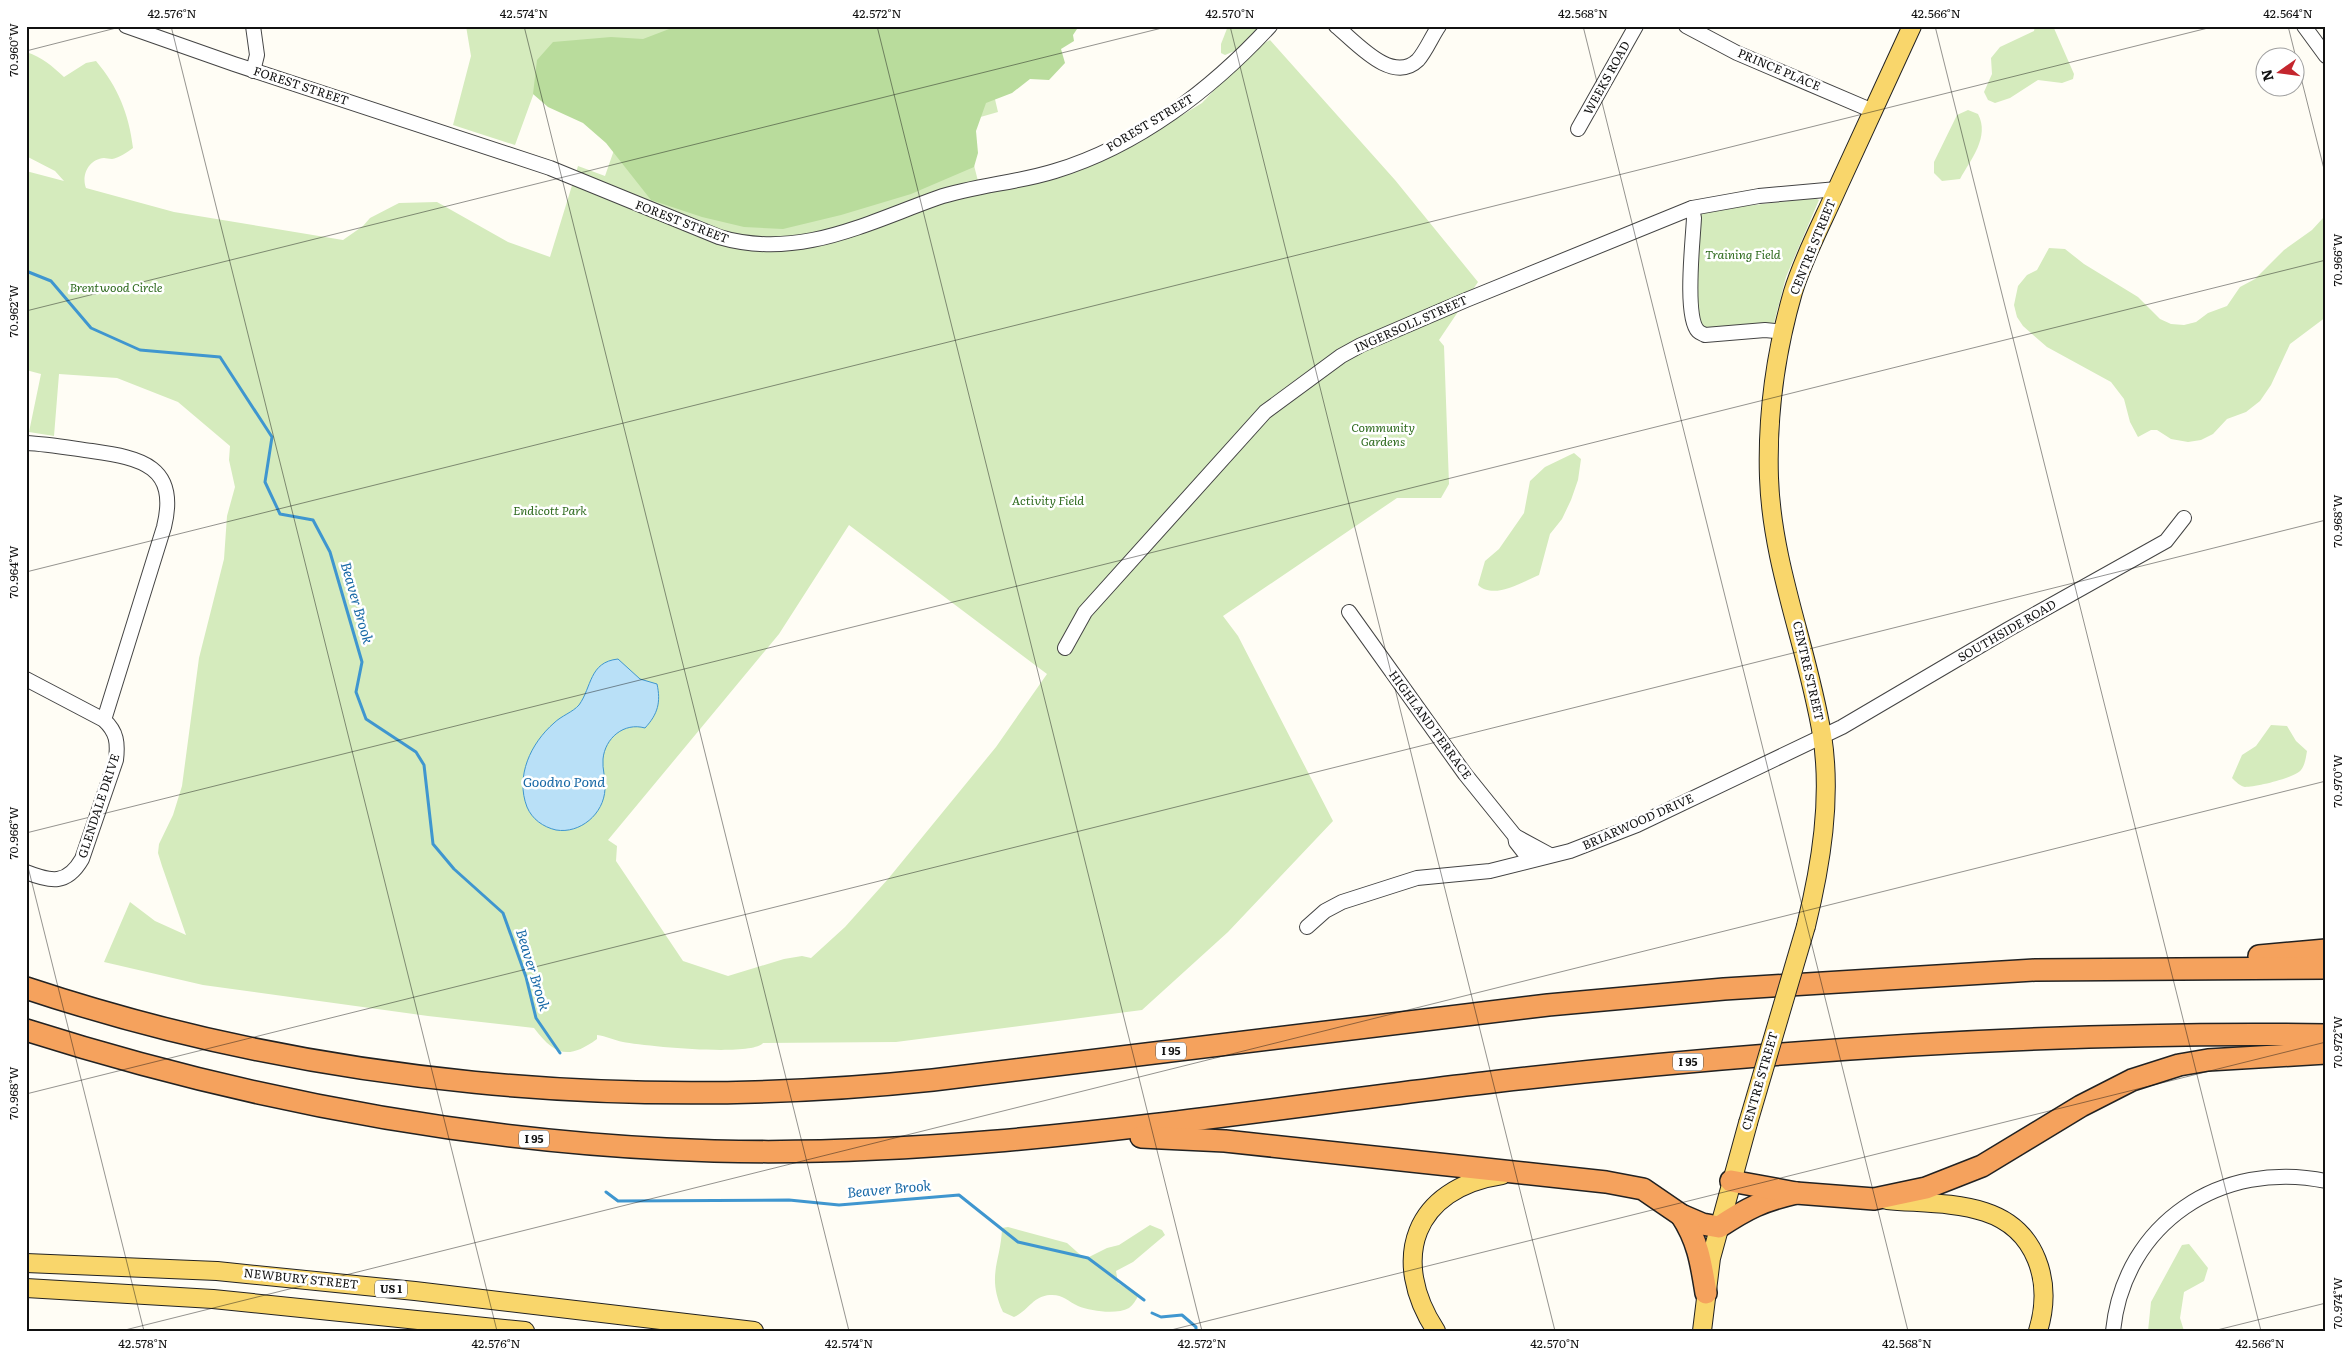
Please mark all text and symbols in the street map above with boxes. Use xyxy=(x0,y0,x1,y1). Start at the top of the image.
text: 42.576°N xyxy=(147,4,197,22)
text: 42.574°N xyxy=(500,4,548,22)
text: 42.572°N xyxy=(853,4,901,22)
text: 42.570°N xyxy=(1205,4,1255,22)
text: 42.568°N xyxy=(1558,4,1608,22)
text: 42.566°N xyxy=(1911,4,1961,22)
text: 42.564°N xyxy=(2263,4,2313,22)
text: 70.960°W xyxy=(4,23,22,77)
street label: WEEKS ROAD xyxy=(1578,37,1634,118)
street label: PRINCE PLACE xyxy=(1735,43,1824,95)
north arrow xyxy=(2254,48,2304,98)
street label: FOREST STREET xyxy=(251,61,351,109)
text: N xyxy=(2255,67,2278,84)
street label: FOREST STREET xyxy=(1102,89,1197,155)
street label: FOREST STREET xyxy=(633,195,732,247)
street label: CENTRE STREET xyxy=(1785,196,1840,297)
text: 70.966°W xyxy=(2328,233,2346,287)
park label: Training Field xyxy=(1705,245,1781,263)
park label: Brentwood Circle xyxy=(69,278,163,296)
text: 70.962°W xyxy=(4,285,22,337)
street label: INGERSOLL STREET xyxy=(1351,290,1470,356)
park label: Community Gardens xyxy=(1351,418,1415,450)
park label: Activity Field xyxy=(1012,491,1084,509)
text: 70.968°W xyxy=(2328,494,2346,548)
park label: Endicott Park xyxy=(513,501,587,519)
text: 70.964°W xyxy=(4,545,22,599)
water label: Beaver Brook xyxy=(337,559,379,646)
street label: SOUTHSIDE ROAD xyxy=(1954,595,2059,666)
street label: CENTRE STREET xyxy=(1789,619,1829,723)
street label: HIGHLAND TERRACE xyxy=(1385,666,1477,783)
street label: GLENDALE DRIVE xyxy=(73,751,124,860)
text: 70.970°W xyxy=(2328,754,2346,808)
water label: Goodno Pond xyxy=(523,771,605,791)
street label: BRIARWOOD DRIVE xyxy=(1579,788,1696,854)
text: 70.966°W xyxy=(4,806,22,860)
water label: Beaver Brook xyxy=(512,926,556,1013)
text: 70.972°W xyxy=(2328,1016,2346,1068)
street label: CENTRE STREET xyxy=(1736,1029,1782,1132)
road number: I 95 xyxy=(1156,1042,1186,1060)
road number: I 95 xyxy=(1673,1054,1703,1070)
text: 70.968°W xyxy=(4,1066,22,1120)
road number: I 95 xyxy=(519,1130,549,1148)
water label: Beaver Brook xyxy=(846,1174,932,1202)
street label: NEWBURY STREET xyxy=(243,1263,359,1293)
text: 70.974°W xyxy=(2328,1277,2346,1329)
road number: US 1 xyxy=(375,1280,407,1298)
text: 42.578°N xyxy=(118,1334,168,1352)
text: 42.576°N xyxy=(471,1334,521,1352)
text: 42.574°N xyxy=(825,1334,873,1352)
text: 42.572°N xyxy=(1178,1334,1226,1352)
text: 42.570°N xyxy=(1530,1334,1580,1352)
text: 42.568°N xyxy=(1882,1334,1932,1352)
text: 42.566°N xyxy=(2235,1334,2285,1352)

